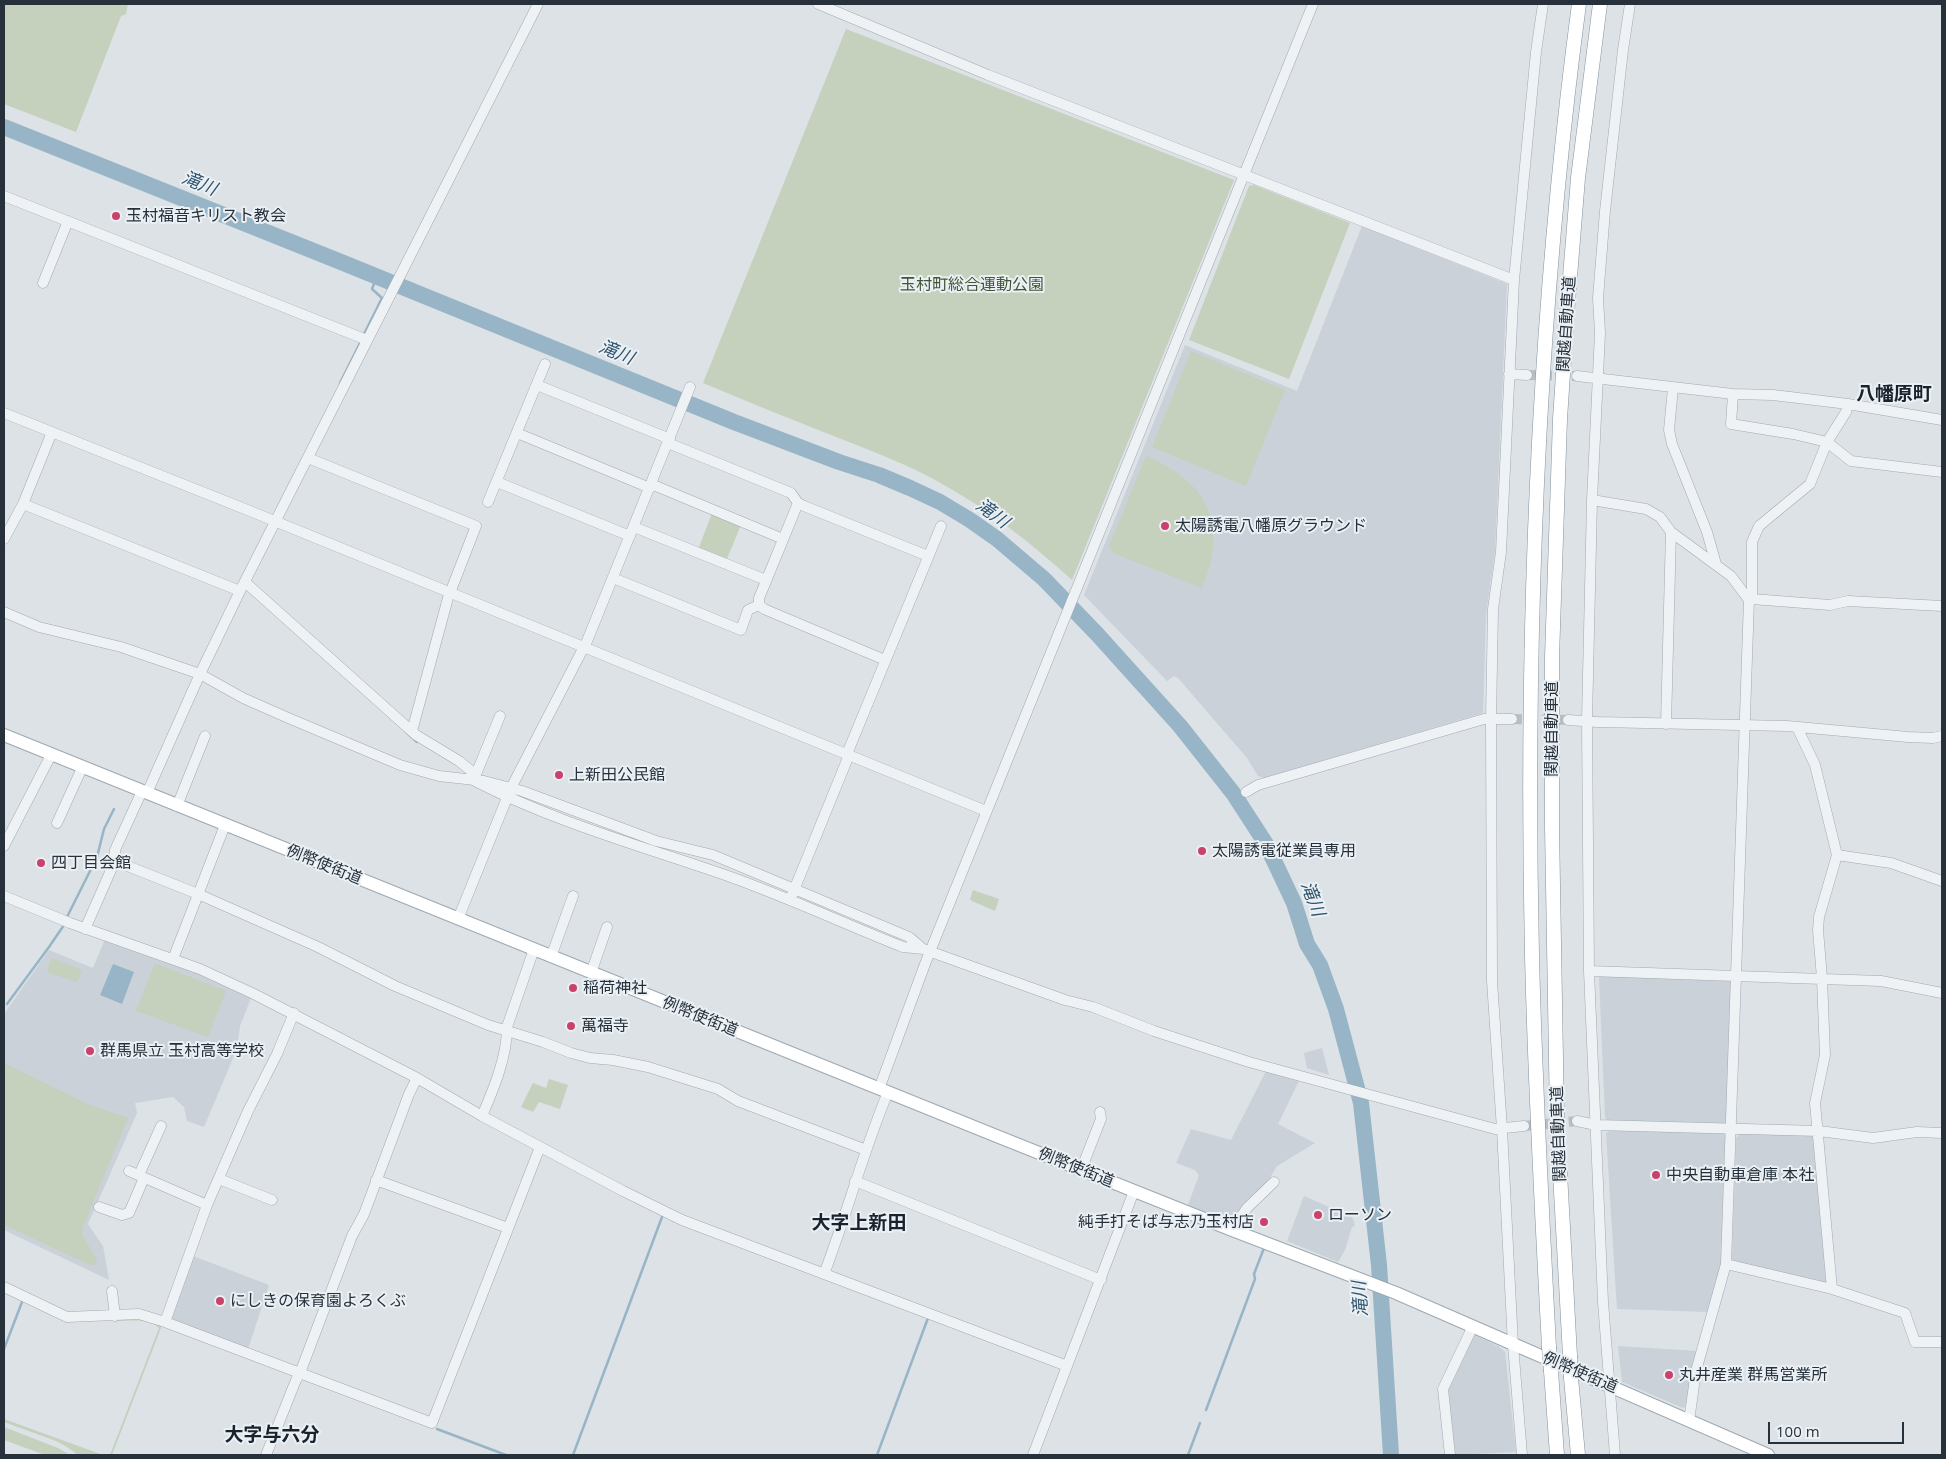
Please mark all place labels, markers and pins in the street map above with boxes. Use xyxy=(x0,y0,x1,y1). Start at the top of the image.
place label: 玉村福音キリスト教会 xyxy=(126,206,286,226)
marker: 玉村福音キリスト教会 xyxy=(110,210,122,222)
place label: 太陽誘電八幡原グラウンド xyxy=(1175,516,1367,536)
marker: 太陽誘電八幡原グラウンド xyxy=(1159,520,1171,532)
place label: 上新田公民館 xyxy=(569,765,665,785)
marker: 上新田公民館 xyxy=(553,769,565,781)
place label: 太陽誘電従業員専用 xyxy=(1212,841,1356,861)
marker: 太陽誘電従業員専用 xyxy=(1196,845,1208,857)
place label: 四丁目会館 xyxy=(51,853,131,873)
marker: 四丁目会館 xyxy=(35,857,47,869)
place label: 稲荷神社 xyxy=(583,978,647,998)
marker: 稲荷神社 xyxy=(567,982,579,994)
place label: 萬福寺 xyxy=(581,1016,629,1036)
marker: 萬福寺 xyxy=(565,1020,577,1032)
place label: 群馬県立 玉村高等学校 xyxy=(100,1041,264,1061)
marker: 群馬県立 玉村高等学校 xyxy=(84,1045,96,1057)
place label: 中央自動車倉庫 本社 xyxy=(1666,1165,1814,1185)
marker: 中央自動車倉庫 本社 xyxy=(1650,1169,1662,1181)
place label: ローソン xyxy=(1328,1205,1392,1225)
marker: ローソン xyxy=(1312,1209,1324,1221)
place label: 純手打そば与志乃玉村店 xyxy=(1078,1212,1254,1232)
marker: 純手打そば与志乃玉村店 xyxy=(1258,1216,1270,1228)
place label: にしきの保育園よろくぶ xyxy=(230,1291,406,1311)
marker: にしきの保育園よろくぶ xyxy=(214,1295,226,1307)
place label: 丸井産業 群馬営業所 xyxy=(1679,1365,1827,1385)
marker: 丸井産業 群馬営業所 xyxy=(1663,1369,1675,1381)

